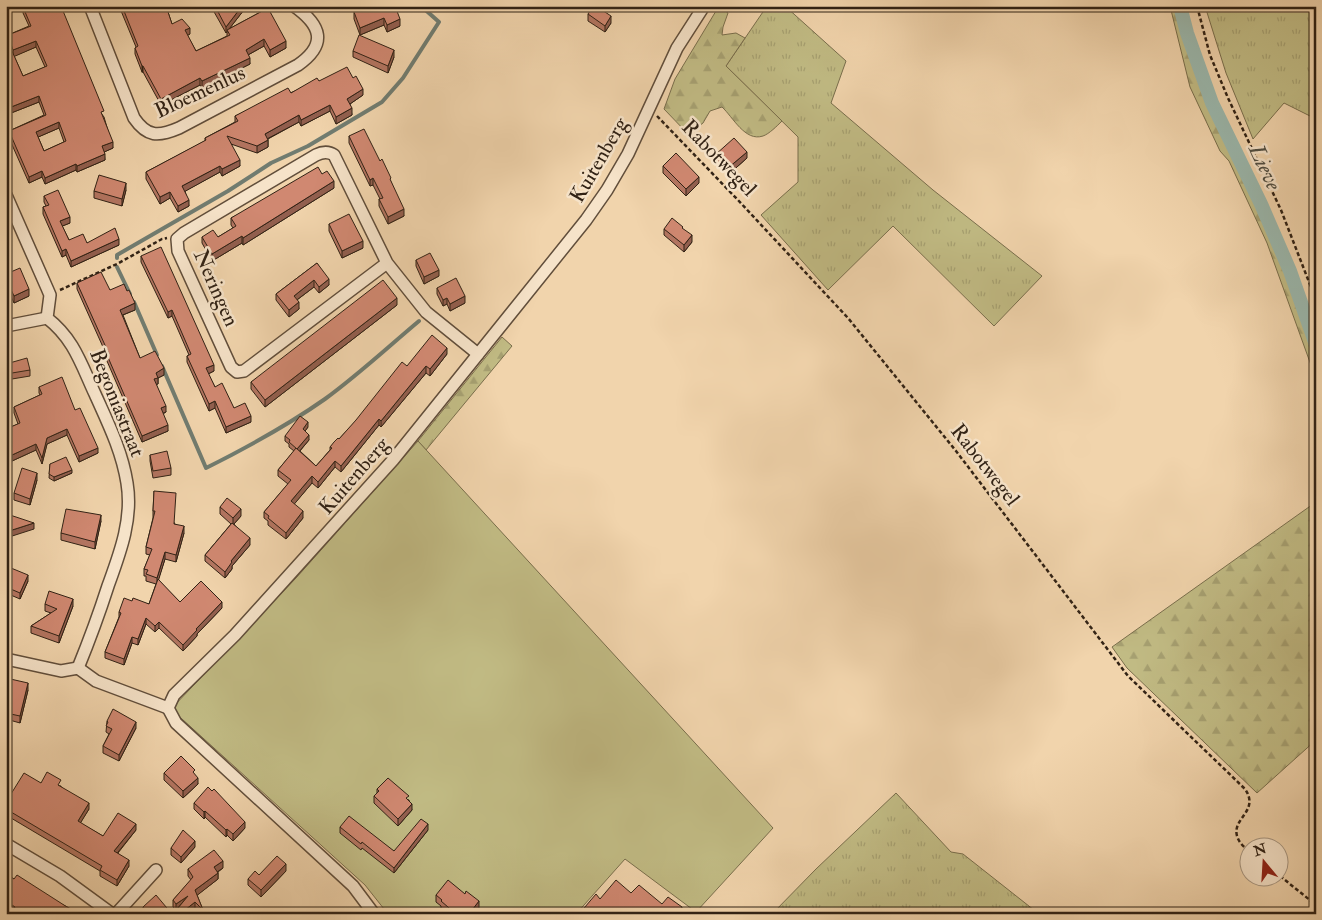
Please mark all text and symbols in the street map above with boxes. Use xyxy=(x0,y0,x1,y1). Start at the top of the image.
street label: Bloemenlus xyxy=(150,59,250,125)
street label: Kuitenberg xyxy=(564,112,635,208)
street label: Rabotwegel xyxy=(676,114,763,203)
water label: Lieve xyxy=(1242,139,1288,195)
street label: Neringen xyxy=(187,245,245,331)
street label: Begoniastraat xyxy=(83,345,151,461)
street label: Rabotwegel xyxy=(945,418,1026,512)
street label: Kuitenberg xyxy=(313,431,395,520)
north arrow xyxy=(1240,838,1290,888)
text: N xyxy=(1251,840,1269,860)

